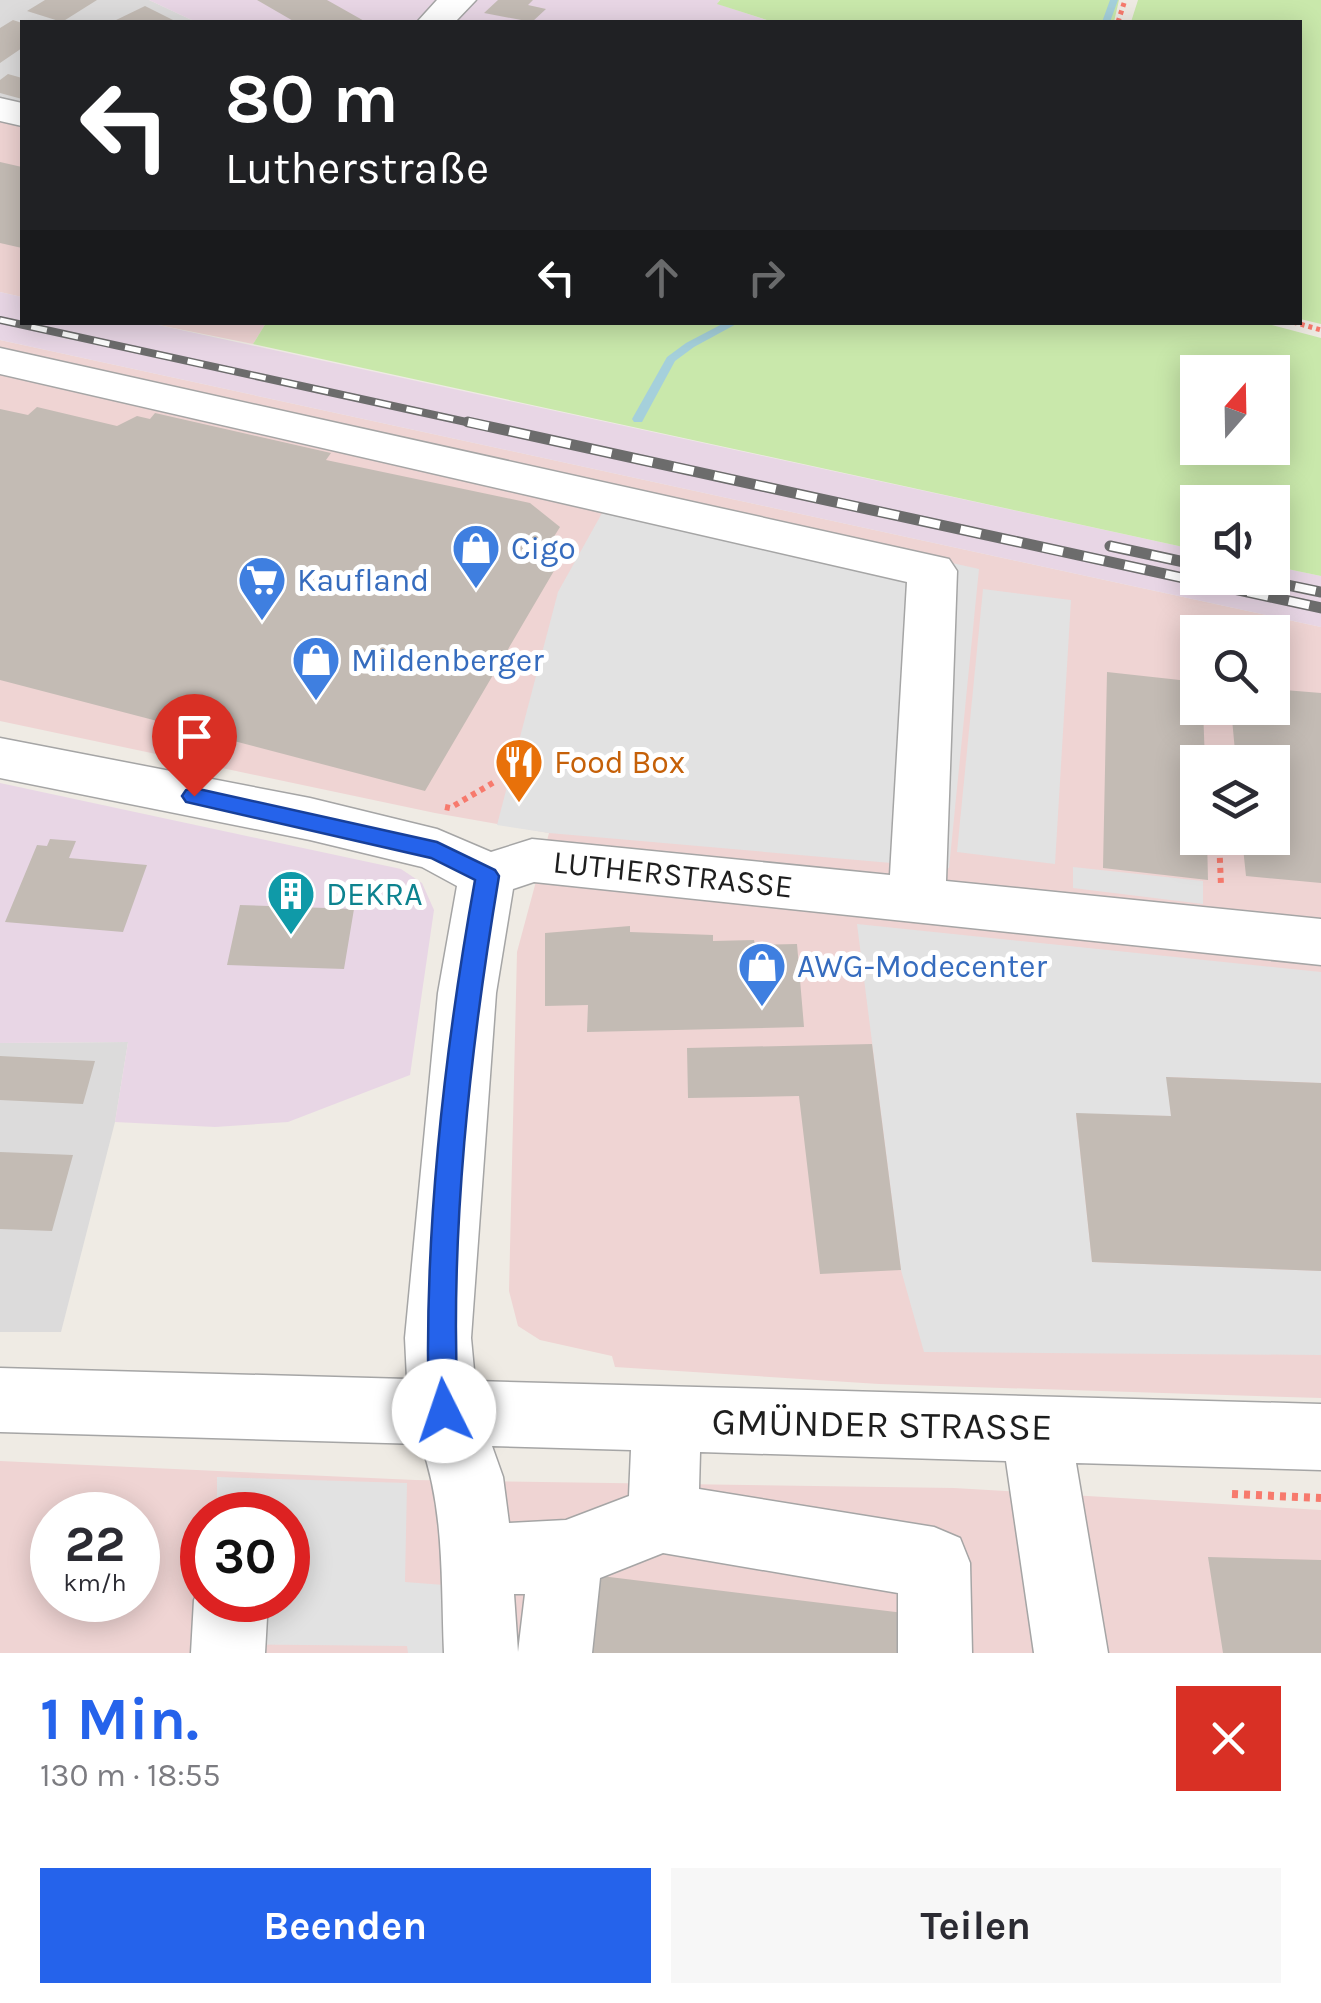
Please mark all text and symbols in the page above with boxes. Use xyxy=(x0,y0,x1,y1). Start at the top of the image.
text: 80 m xyxy=(225,58,399,140)
icon: left xyxy=(60,60,190,190)
text: Lutherstraße xyxy=(225,142,489,194)
icon: left xyxy=(529,250,584,305)
icon: ahead xyxy=(634,250,689,305)
icon: right xyxy=(739,250,794,305)
north arrow xyxy=(1180,355,1290,465)
map controls xyxy=(1180,355,1290,855)
button: sound xyxy=(1180,485,1290,595)
shop icon: Cigo xyxy=(450,522,502,590)
place label: Cigo xyxy=(511,530,576,567)
supermarket icon: Kaufland xyxy=(236,554,288,622)
place label: Kaufland xyxy=(297,562,429,599)
button: search xyxy=(1180,615,1290,725)
shop icon: Mildenberger xyxy=(290,634,342,702)
place label: Mildenberger xyxy=(351,642,544,679)
pin xyxy=(152,694,237,797)
icon: arrive xyxy=(167,709,222,764)
restaurant icon: Food Box xyxy=(493,736,545,804)
place label: Food Box xyxy=(554,744,685,781)
button: layers xyxy=(1180,745,1290,855)
street label: LUTHERSTRASSE xyxy=(551,844,795,905)
building icon: DEKRA xyxy=(265,868,317,936)
place label: DEKRA xyxy=(326,876,423,913)
shop icon: AWG-Modecenter xyxy=(736,940,788,1008)
place label: AWG-Modecenter xyxy=(797,948,1048,985)
position arrow xyxy=(392,1359,496,1463)
street label: GMÜNDER STRASSE xyxy=(711,1399,1053,1450)
speed limit sign: 30 xyxy=(180,1492,310,1622)
text: 22 xyxy=(65,1515,125,1574)
text: km/h xyxy=(63,1568,127,1597)
text: 1 Min. xyxy=(40,1684,199,1754)
button: close xyxy=(1176,1686,1281,1791)
text: 130 m · 18:55 xyxy=(40,1757,221,1794)
button: Beenden xyxy=(40,1868,651,1983)
button: Teilen xyxy=(671,1868,1281,1983)

